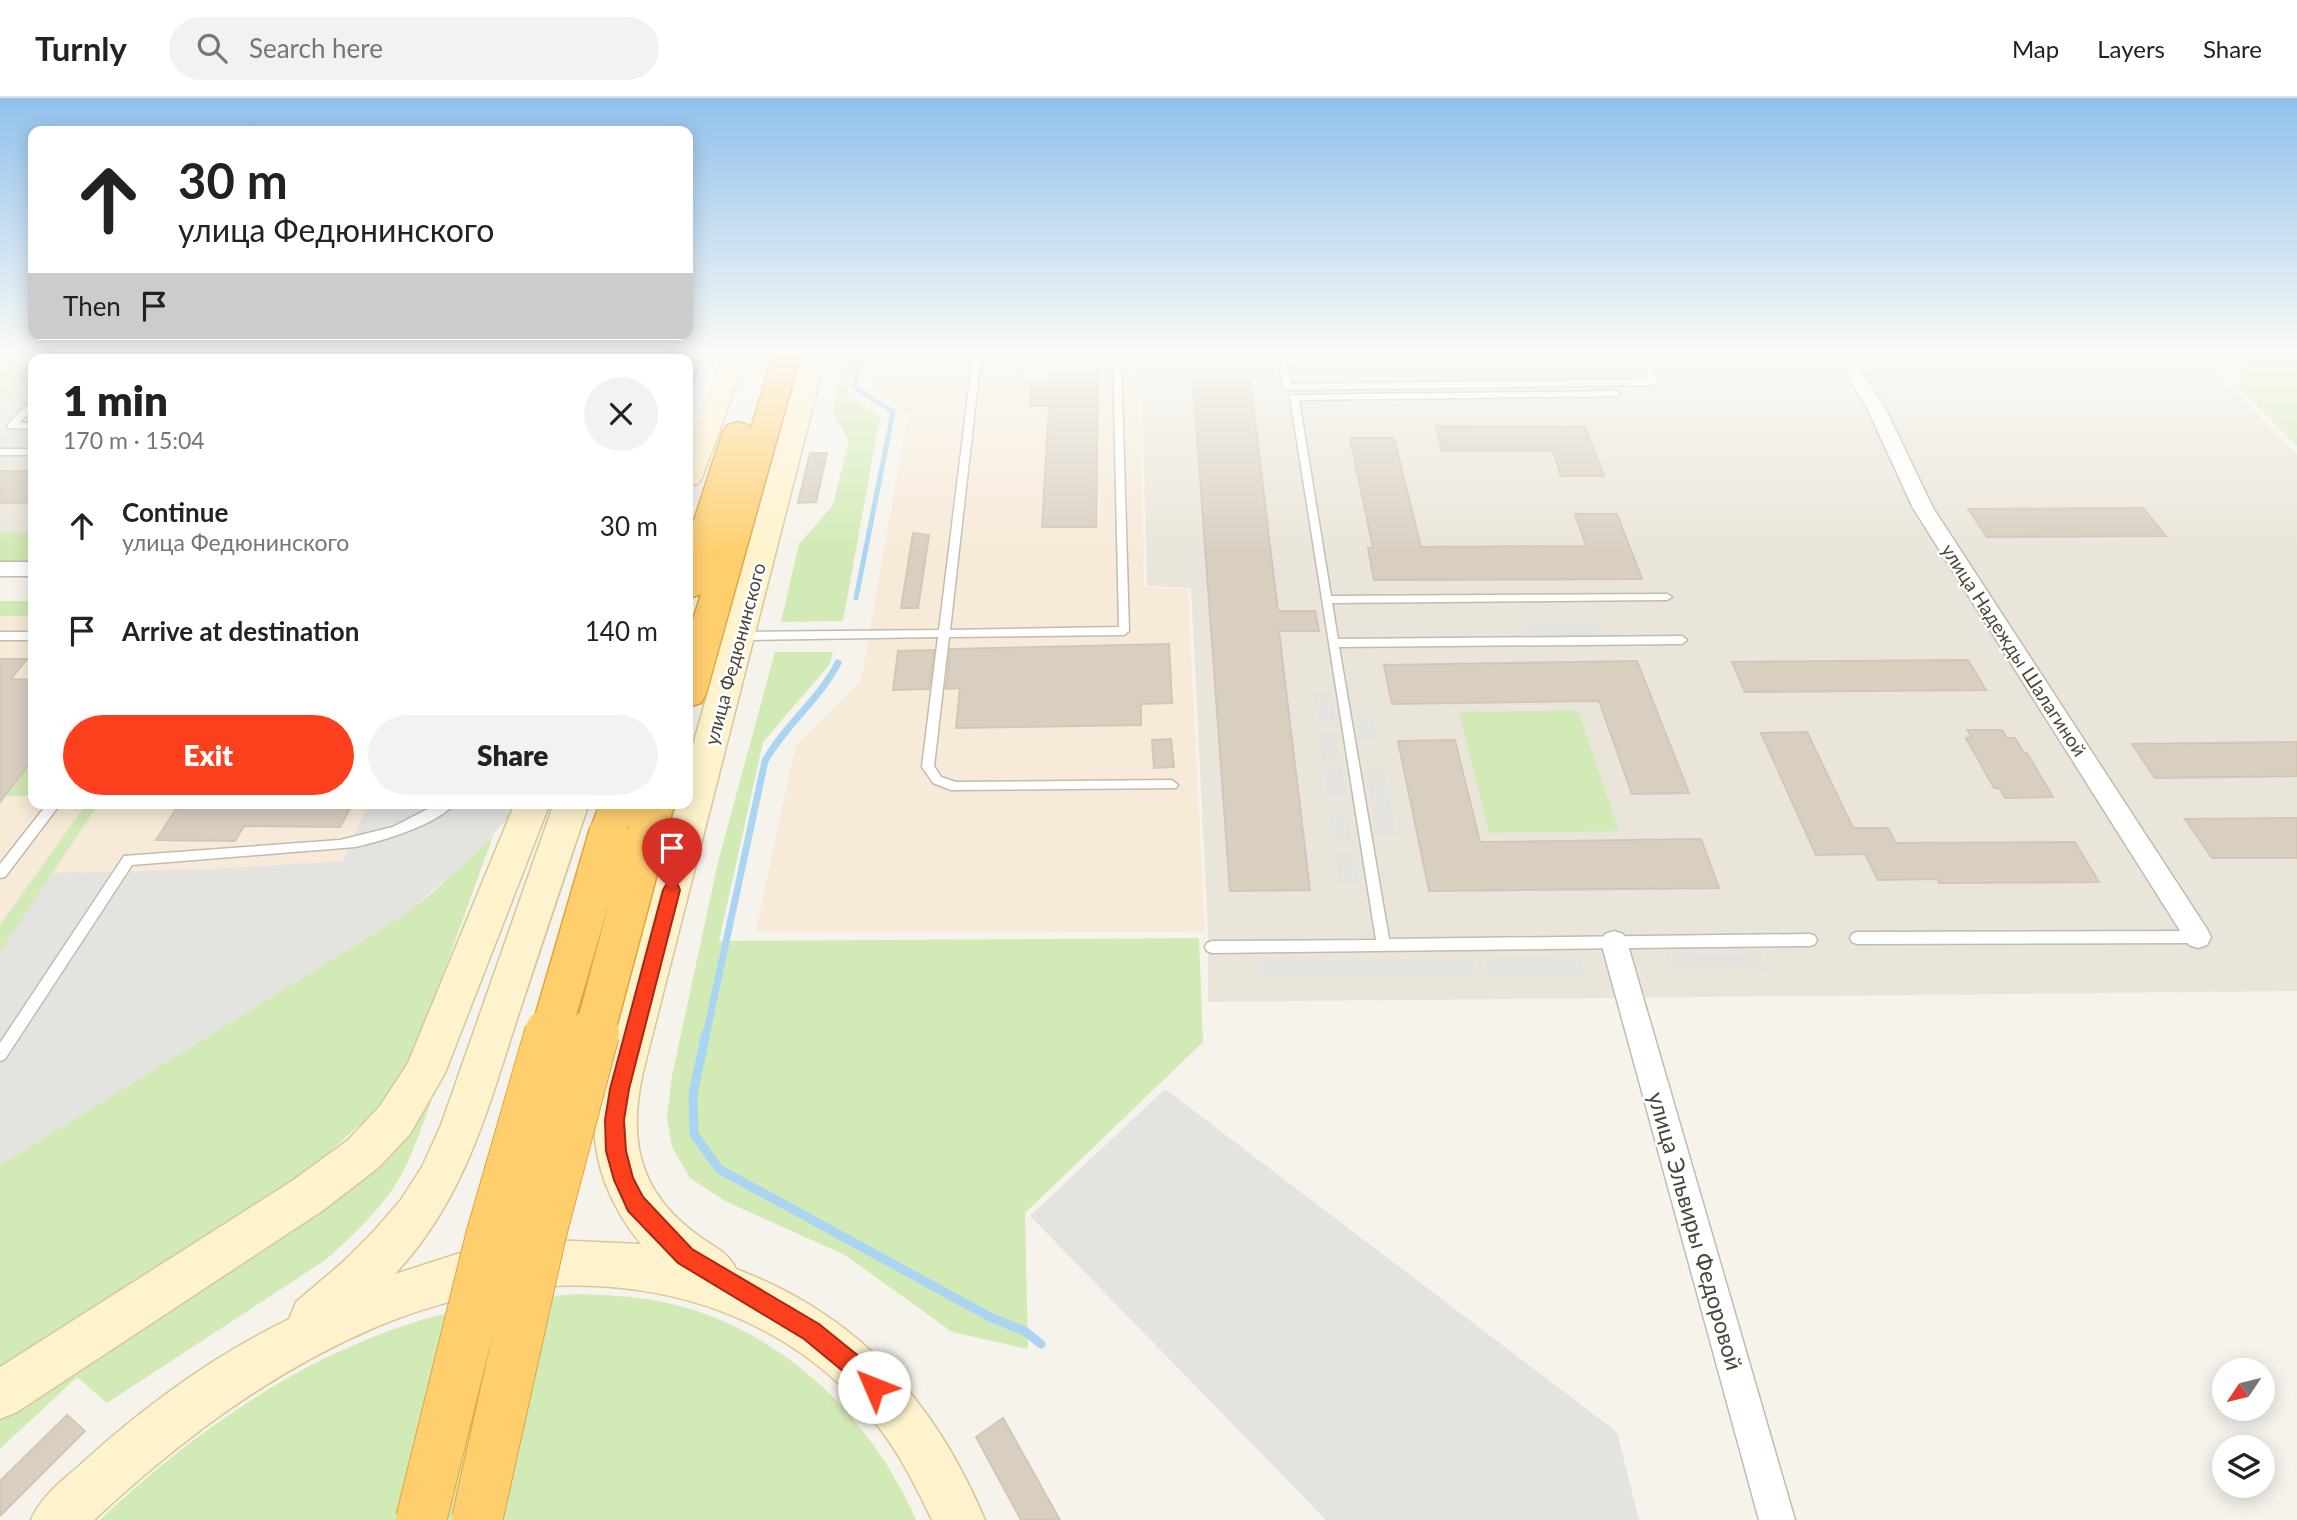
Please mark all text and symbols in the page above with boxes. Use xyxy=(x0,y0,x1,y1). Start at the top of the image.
search box xyxy=(169,17,659,80)
text: Turnly xyxy=(35,28,127,68)
icon: search xyxy=(193,29,231,67)
text: Search here xyxy=(249,32,383,64)
text: Map xyxy=(2012,34,2059,63)
text: Layers xyxy=(2097,34,2165,63)
text: Share xyxy=(2203,34,2262,63)
text: 30 m xyxy=(178,151,288,209)
icon: ahead xyxy=(63,154,154,245)
text: улица Федюнинского xyxy=(178,210,494,249)
icon: arrive xyxy=(135,287,173,325)
text: Then xyxy=(63,290,121,322)
text: 1 min xyxy=(63,375,168,425)
button: close xyxy=(584,377,658,451)
text: 170 m · 15:04 xyxy=(63,426,205,454)
text: Continue xyxy=(122,496,228,528)
icon: ahead xyxy=(63,507,101,545)
text: 30 m xyxy=(600,510,658,542)
text: улица Федюнинского xyxy=(122,528,349,556)
street label: улица Надежды Шалагиной xyxy=(1937,539,2092,760)
street label: улица Федюнинского xyxy=(699,560,770,748)
icon: arrive xyxy=(63,612,101,650)
text: Arrive at destination xyxy=(122,615,359,647)
text: 140 m xyxy=(585,615,658,647)
button: Exit xyxy=(63,715,354,795)
button: Share xyxy=(368,715,658,795)
pin xyxy=(642,818,702,890)
icon: arrive xyxy=(653,829,691,867)
street label: улица Эльвиры Федоровой xyxy=(1643,1088,1749,1373)
position arrow xyxy=(837,1350,911,1424)
north arrow xyxy=(2212,1358,2275,1421)
map controls xyxy=(2212,1358,2275,1498)
button: layers xyxy=(2212,1435,2275,1498)

